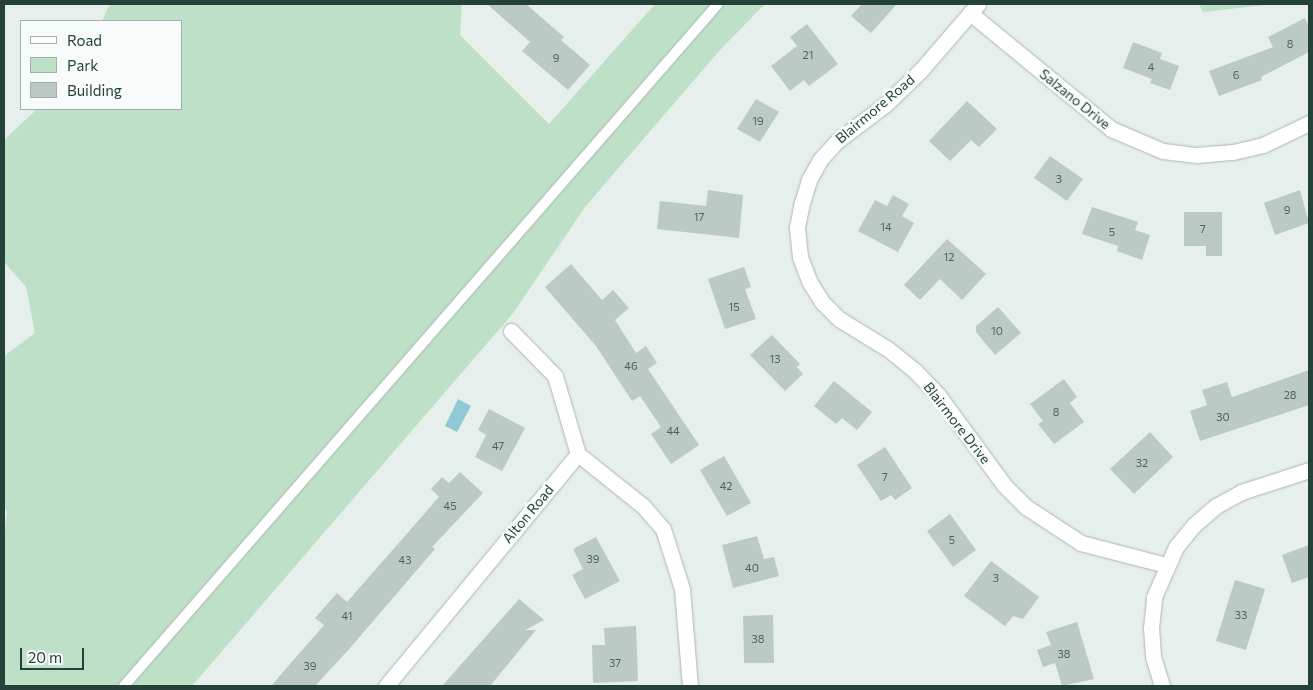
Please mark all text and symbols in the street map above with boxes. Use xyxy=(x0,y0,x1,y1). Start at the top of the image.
legend xyxy=(20,20,182,110)
text: Road xyxy=(67,31,102,49)
house number: 8 xyxy=(1287,37,1293,51)
house number: 21 xyxy=(803,48,813,62)
house number: 9 xyxy=(553,51,559,65)
text: Park xyxy=(67,56,98,74)
house number: 4 xyxy=(1148,60,1154,74)
street label: Salzano Drive xyxy=(1036,65,1114,133)
house number: 6 xyxy=(1233,68,1239,82)
street label: Blairmore Road xyxy=(832,71,918,147)
text: Building xyxy=(67,81,122,99)
house number: 19 xyxy=(752,114,764,128)
house number: 3 xyxy=(1056,172,1062,186)
house number: 9 xyxy=(1284,203,1290,217)
house number: 17 xyxy=(694,210,704,224)
house number: 14 xyxy=(880,220,892,234)
house number: 7 xyxy=(1200,222,1206,236)
house number: 5 xyxy=(1109,225,1115,239)
house number: 12 xyxy=(944,250,954,264)
house number: 15 xyxy=(728,300,740,314)
house number: 10 xyxy=(991,324,1003,338)
house number: 13 xyxy=(770,352,780,366)
house number: 46 xyxy=(624,359,638,373)
street label: Blairmore Drive xyxy=(920,379,994,467)
house number: 28 xyxy=(1284,388,1296,402)
house number: 8 xyxy=(1053,405,1059,419)
house number: 30 xyxy=(1216,410,1230,424)
house number: 44 xyxy=(666,424,680,438)
house number: 47 xyxy=(492,439,504,453)
house number: 32 xyxy=(1136,456,1148,470)
house number: 7 xyxy=(882,470,888,484)
house number: 42 xyxy=(720,479,732,493)
street label: Alton Road xyxy=(499,482,557,546)
house number: 45 xyxy=(444,499,456,513)
house number: 5 xyxy=(949,533,955,547)
house number: 39 xyxy=(587,552,599,566)
house number: 43 xyxy=(399,553,411,567)
house number: 40 xyxy=(745,561,759,575)
house number: 3 xyxy=(993,571,999,585)
house number: 33 xyxy=(1235,608,1247,622)
house number: 41 xyxy=(342,609,352,623)
house number: 38 xyxy=(752,632,764,646)
scale bar xyxy=(22,638,86,670)
house number: 38 xyxy=(1058,647,1070,661)
text: 20 m xyxy=(28,648,62,666)
house number: 37 xyxy=(609,656,621,670)
house number: 39 xyxy=(304,659,316,673)

